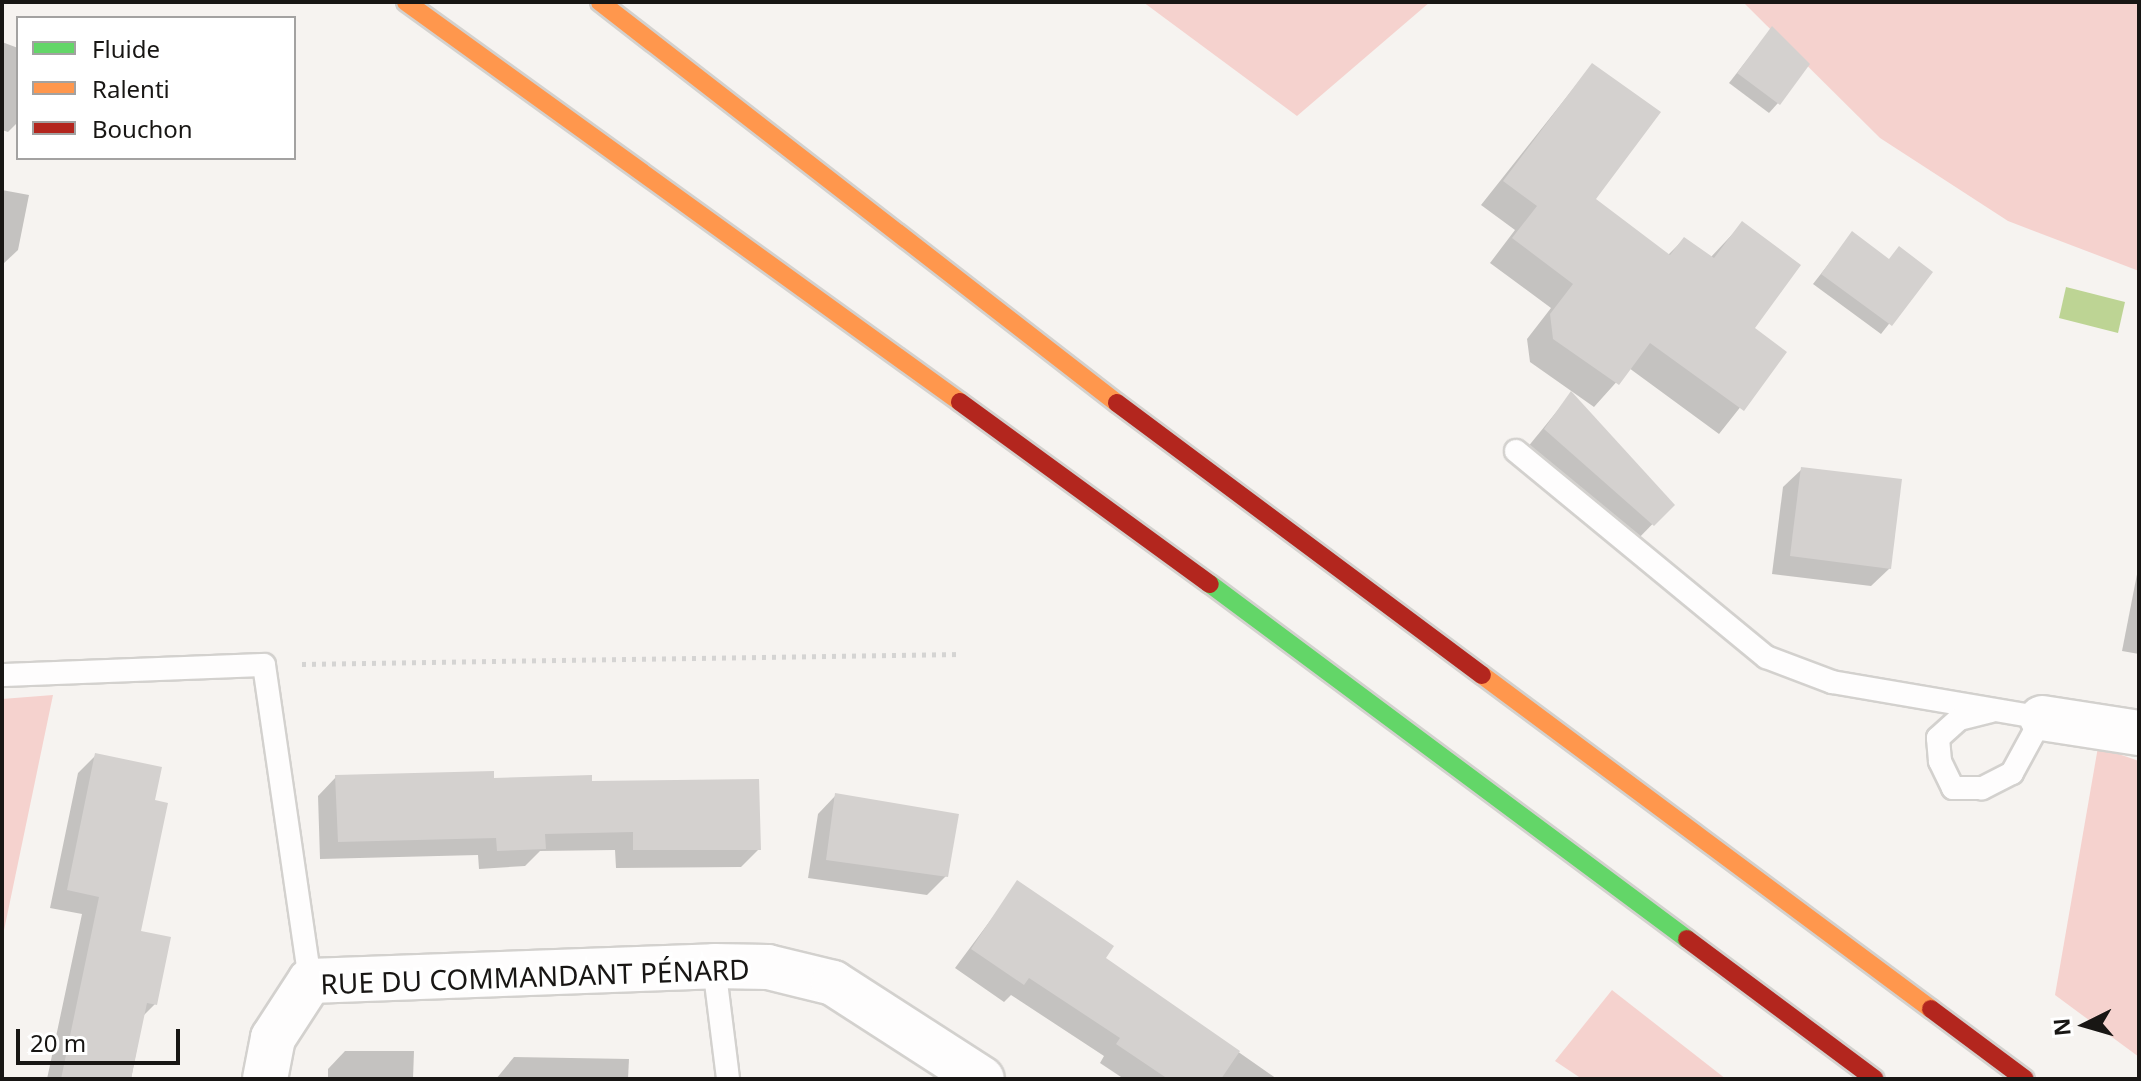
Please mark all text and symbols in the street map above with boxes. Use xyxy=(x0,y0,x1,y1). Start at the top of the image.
legend xyxy=(16,16,296,160)
text: Fluide xyxy=(92,32,160,65)
text: Ralenti xyxy=(92,72,170,105)
text: Bouchon xyxy=(92,112,193,145)
street label: RUE DU COMMANDANT PÉNARD xyxy=(320,952,750,1000)
north arrow xyxy=(2045,985,2125,1065)
scale bar xyxy=(20,1013,184,1063)
text: N xyxy=(2045,1017,2077,1037)
text: 20 m xyxy=(30,1026,86,1059)

